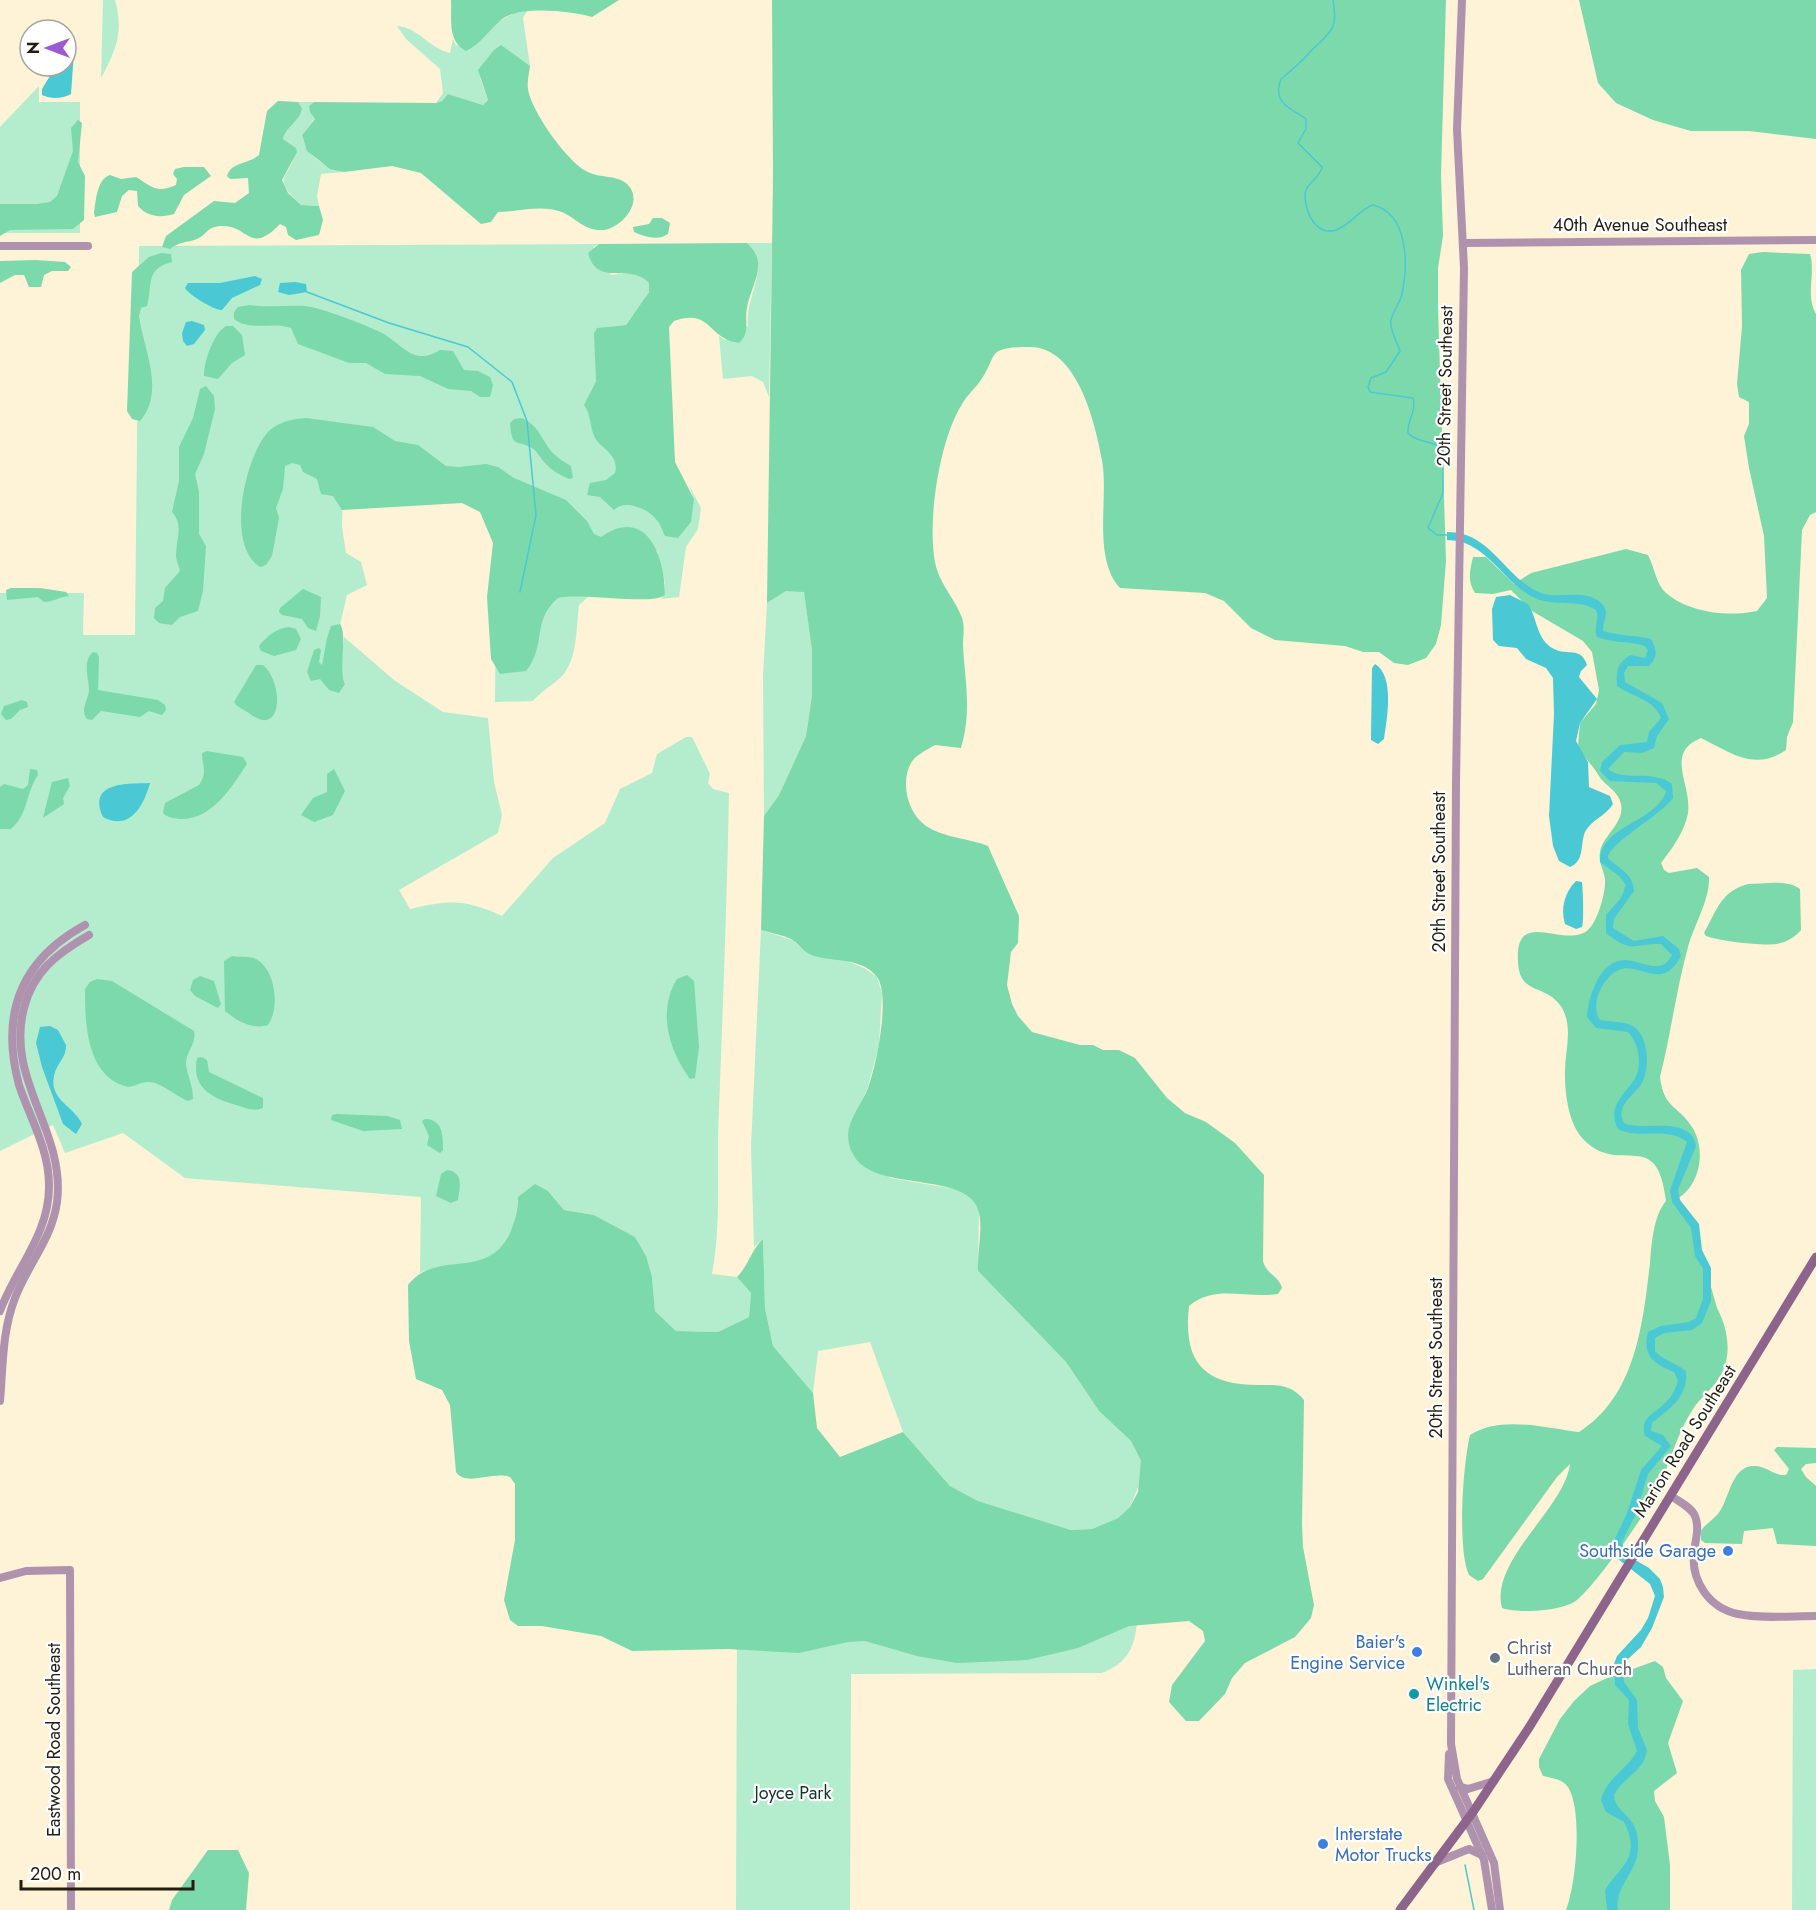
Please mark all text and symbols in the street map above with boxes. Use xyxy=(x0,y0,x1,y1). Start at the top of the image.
north arrow xyxy=(18,18,78,78)
text: N xyxy=(22,42,45,54)
street label: 40th Avenue Southeast xyxy=(1553,212,1728,238)
street label: 20th Street Southeast xyxy=(1431,305,1459,467)
street label: 20th Street Southeast xyxy=(1426,791,1452,952)
street label: 20th Street Southeast xyxy=(1423,1277,1449,1438)
street label: Marion Road Southeast xyxy=(1627,1359,1743,1522)
place label: Southside Garage xyxy=(1579,1538,1716,1564)
marker: Southside Garage xyxy=(1721,1544,1735,1558)
place label: Baier's Engine Service xyxy=(1290,1629,1405,1676)
place label: Christ Lutheran Church xyxy=(1507,1635,1632,1682)
street label: Eastwood Road Southeast xyxy=(41,1642,67,1837)
marker: Baier's Engine Service xyxy=(1410,1645,1424,1659)
marker: Christ Lutheran Church xyxy=(1488,1651,1502,1665)
place label: Winkel's Electric xyxy=(1426,1671,1490,1718)
marker: Winkel's Electric xyxy=(1407,1687,1421,1701)
park label: Joyce Park xyxy=(753,1780,832,1806)
place label: Interstate Motor Trucks xyxy=(1335,1821,1431,1868)
marker: Interstate Motor Trucks xyxy=(1316,1837,1330,1851)
scale bar xyxy=(21,1853,194,1891)
text: 200 m xyxy=(30,1861,81,1887)

